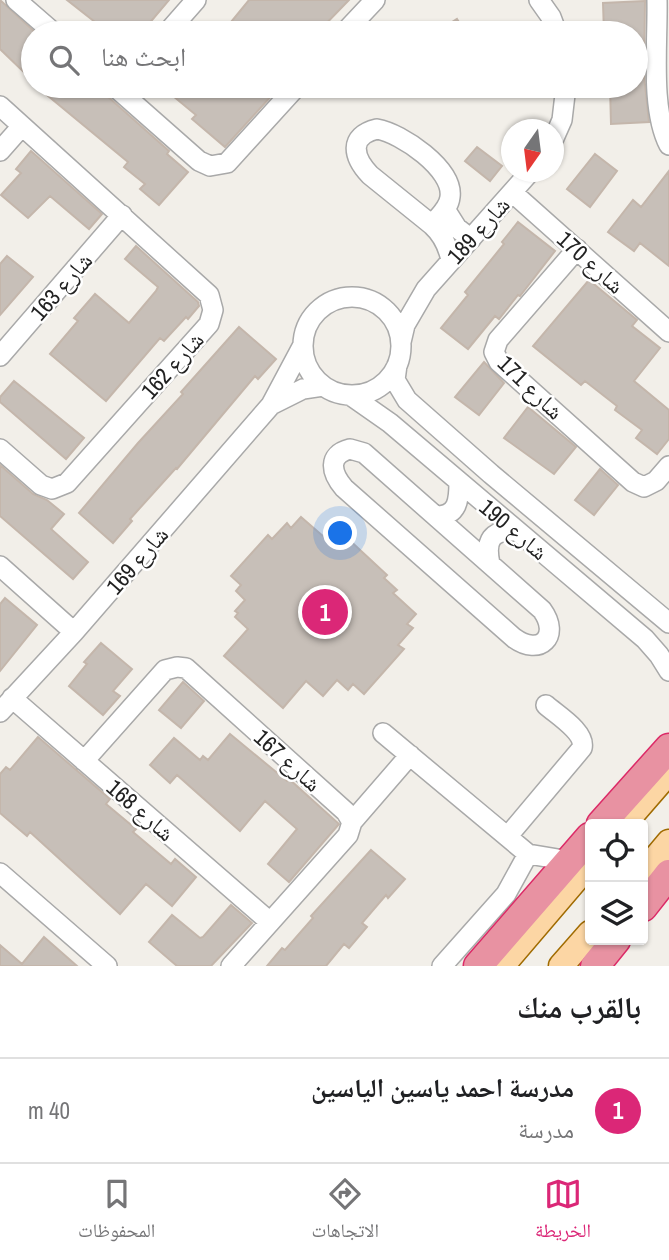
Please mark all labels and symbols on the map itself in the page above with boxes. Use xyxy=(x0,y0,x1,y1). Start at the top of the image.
north arrow xyxy=(501,119,564,182)
street label: شارع 189 xyxy=(440,190,516,270)
street label: شارع 170 xyxy=(551,224,631,300)
street label: شارع 163 xyxy=(23,245,99,327)
street label: شارع 162 xyxy=(134,325,210,405)
street label: شارع 171 xyxy=(491,348,571,426)
street label: شارع 190 xyxy=(473,491,555,567)
your location xyxy=(323,516,357,550)
street label: شارع 169 xyxy=(99,519,175,601)
pin: 1 xyxy=(302,586,348,638)
street label: شارع 167 xyxy=(248,722,328,798)
street label: شارع 168 xyxy=(100,772,182,848)

